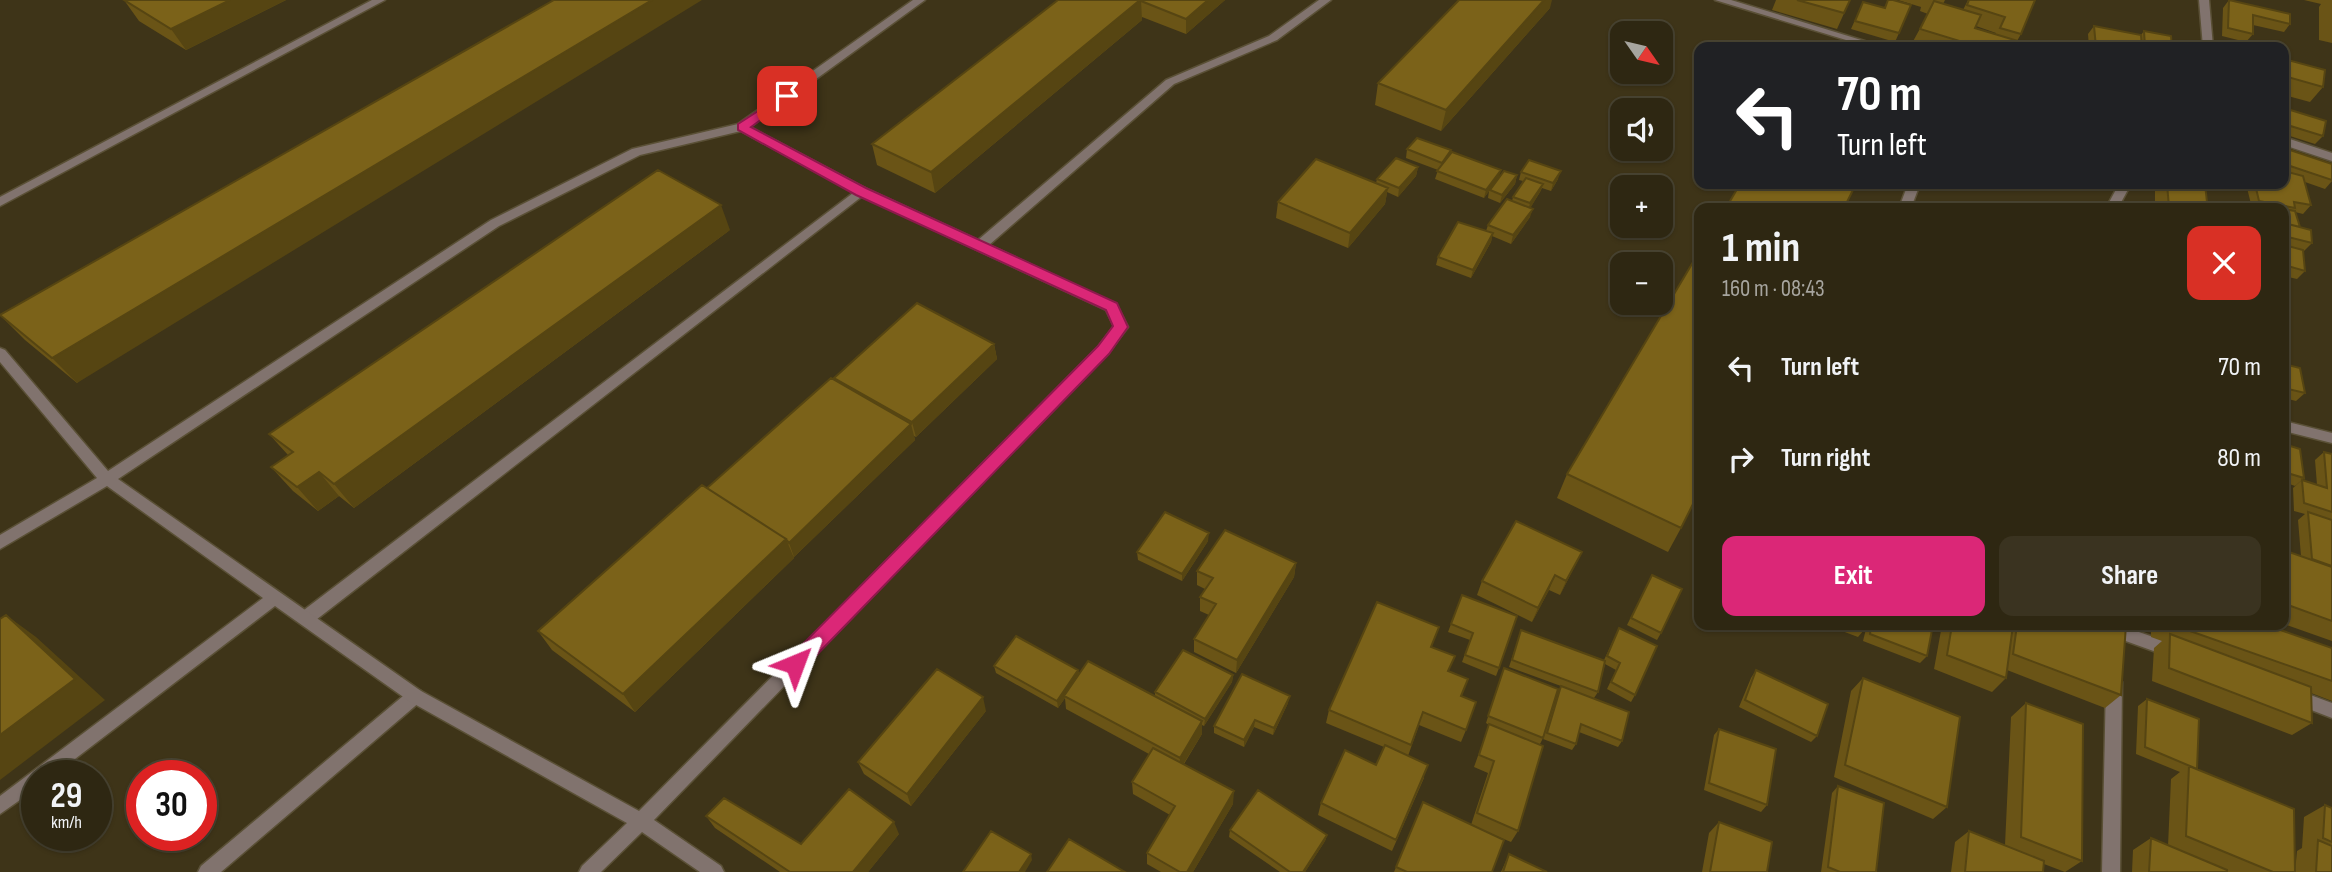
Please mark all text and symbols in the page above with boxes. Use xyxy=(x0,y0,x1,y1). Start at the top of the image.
north arrow xyxy=(1610,21,1673,84)
map controls xyxy=(1610,21,1673,315)
pin xyxy=(757,66,817,126)
text: 70 m xyxy=(1837,66,1922,125)
icon: left xyxy=(1722,70,1813,161)
icon: arrive xyxy=(768,77,806,115)
button: sound xyxy=(1610,98,1673,161)
text: Turn left xyxy=(1837,126,1927,165)
button: + xyxy=(1610,175,1673,238)
text: 1 min xyxy=(1722,223,1800,274)
button: close xyxy=(2187,226,2261,300)
button: − xyxy=(1610,252,1673,315)
text: 160 m · 08:43 xyxy=(1722,275,1825,303)
icon: left xyxy=(1722,349,1760,387)
text: Turn left xyxy=(1781,352,1859,383)
text: 70 m xyxy=(2218,352,2261,383)
icon: right xyxy=(1722,440,1760,478)
text: Turn right xyxy=(1781,443,1870,474)
text: 80 m xyxy=(2217,443,2261,474)
button: Exit xyxy=(1722,536,1985,616)
button: Share xyxy=(1999,536,2261,616)
position arrow xyxy=(758,627,832,701)
speed limit sign: 30 xyxy=(126,760,217,851)
text: 29 xyxy=(51,775,82,818)
text: km/h xyxy=(51,812,82,833)

